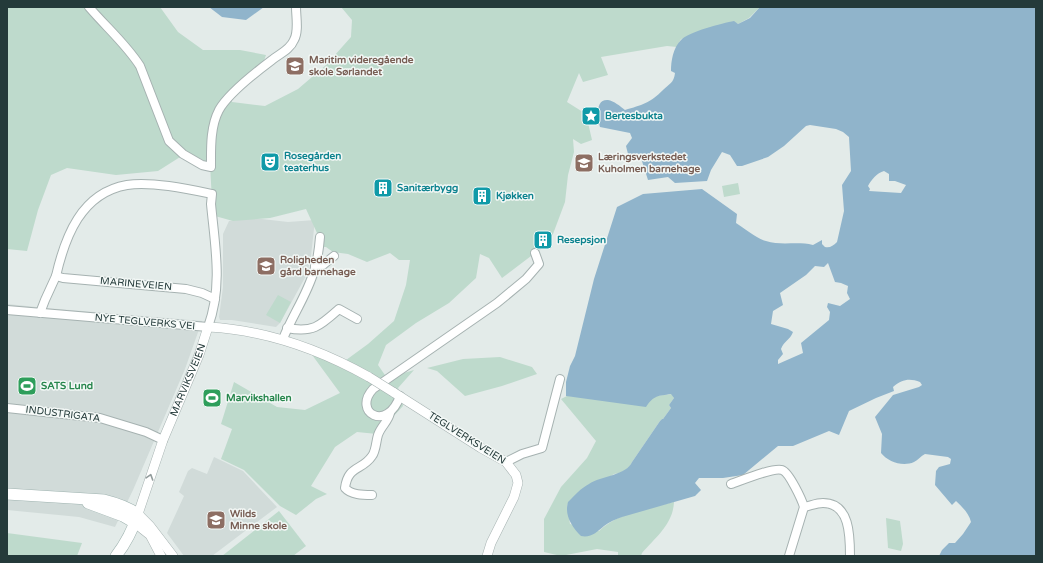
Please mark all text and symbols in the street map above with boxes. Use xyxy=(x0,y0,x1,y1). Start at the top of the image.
place label: Maritim videregående skole Sørlandet xyxy=(309,54,414,78)
school or university icon: Maritim videregående skole Sørlandet xyxy=(284,55,306,77)
place icon: Bertesbukta xyxy=(580,105,602,127)
place label: Bertesbukta xyxy=(605,110,663,122)
place label: Rosegården teaterhus xyxy=(283,150,341,174)
theatre icon: Rosegården teaterhus xyxy=(259,151,281,173)
place label: Læringsverkstedet Kuholmen barnehage xyxy=(598,151,701,175)
school or university icon: Læringsverkstedet Kuholmen barnehage xyxy=(573,152,595,174)
building icon: Sanitærbygg xyxy=(372,177,394,199)
place label: Sanitærbygg xyxy=(397,182,458,194)
building icon: Kjøkken xyxy=(471,185,493,207)
place label: Kjøkken xyxy=(496,190,534,202)
building icon: Resepsjon xyxy=(532,229,554,251)
place label: Resepsjon xyxy=(557,234,606,246)
place label: Roligheden gård barnehage xyxy=(280,254,356,278)
school or university icon: Roligheden gård barnehage xyxy=(255,255,277,277)
street label: MARINEVEIEN xyxy=(100,275,172,293)
street label: NYE TEGLVERKS VEI xyxy=(94,312,196,332)
street label: MARVIKSVEIEN xyxy=(168,342,208,418)
sports icon: SATS Lund xyxy=(16,375,38,397)
place label: SATS Lund xyxy=(41,380,93,392)
sports icon: Marvikshallen xyxy=(201,387,223,409)
place label: Marvikshallen xyxy=(226,392,292,404)
street label: INDUSTRIGATA xyxy=(25,403,101,425)
street label: TEGLVERKSVEIEN xyxy=(426,409,508,467)
one-way arrow xyxy=(146,474,154,481)
place label: Wilds Minne skole xyxy=(230,508,287,532)
school or university icon: Wilds Minne skole xyxy=(205,509,227,531)

